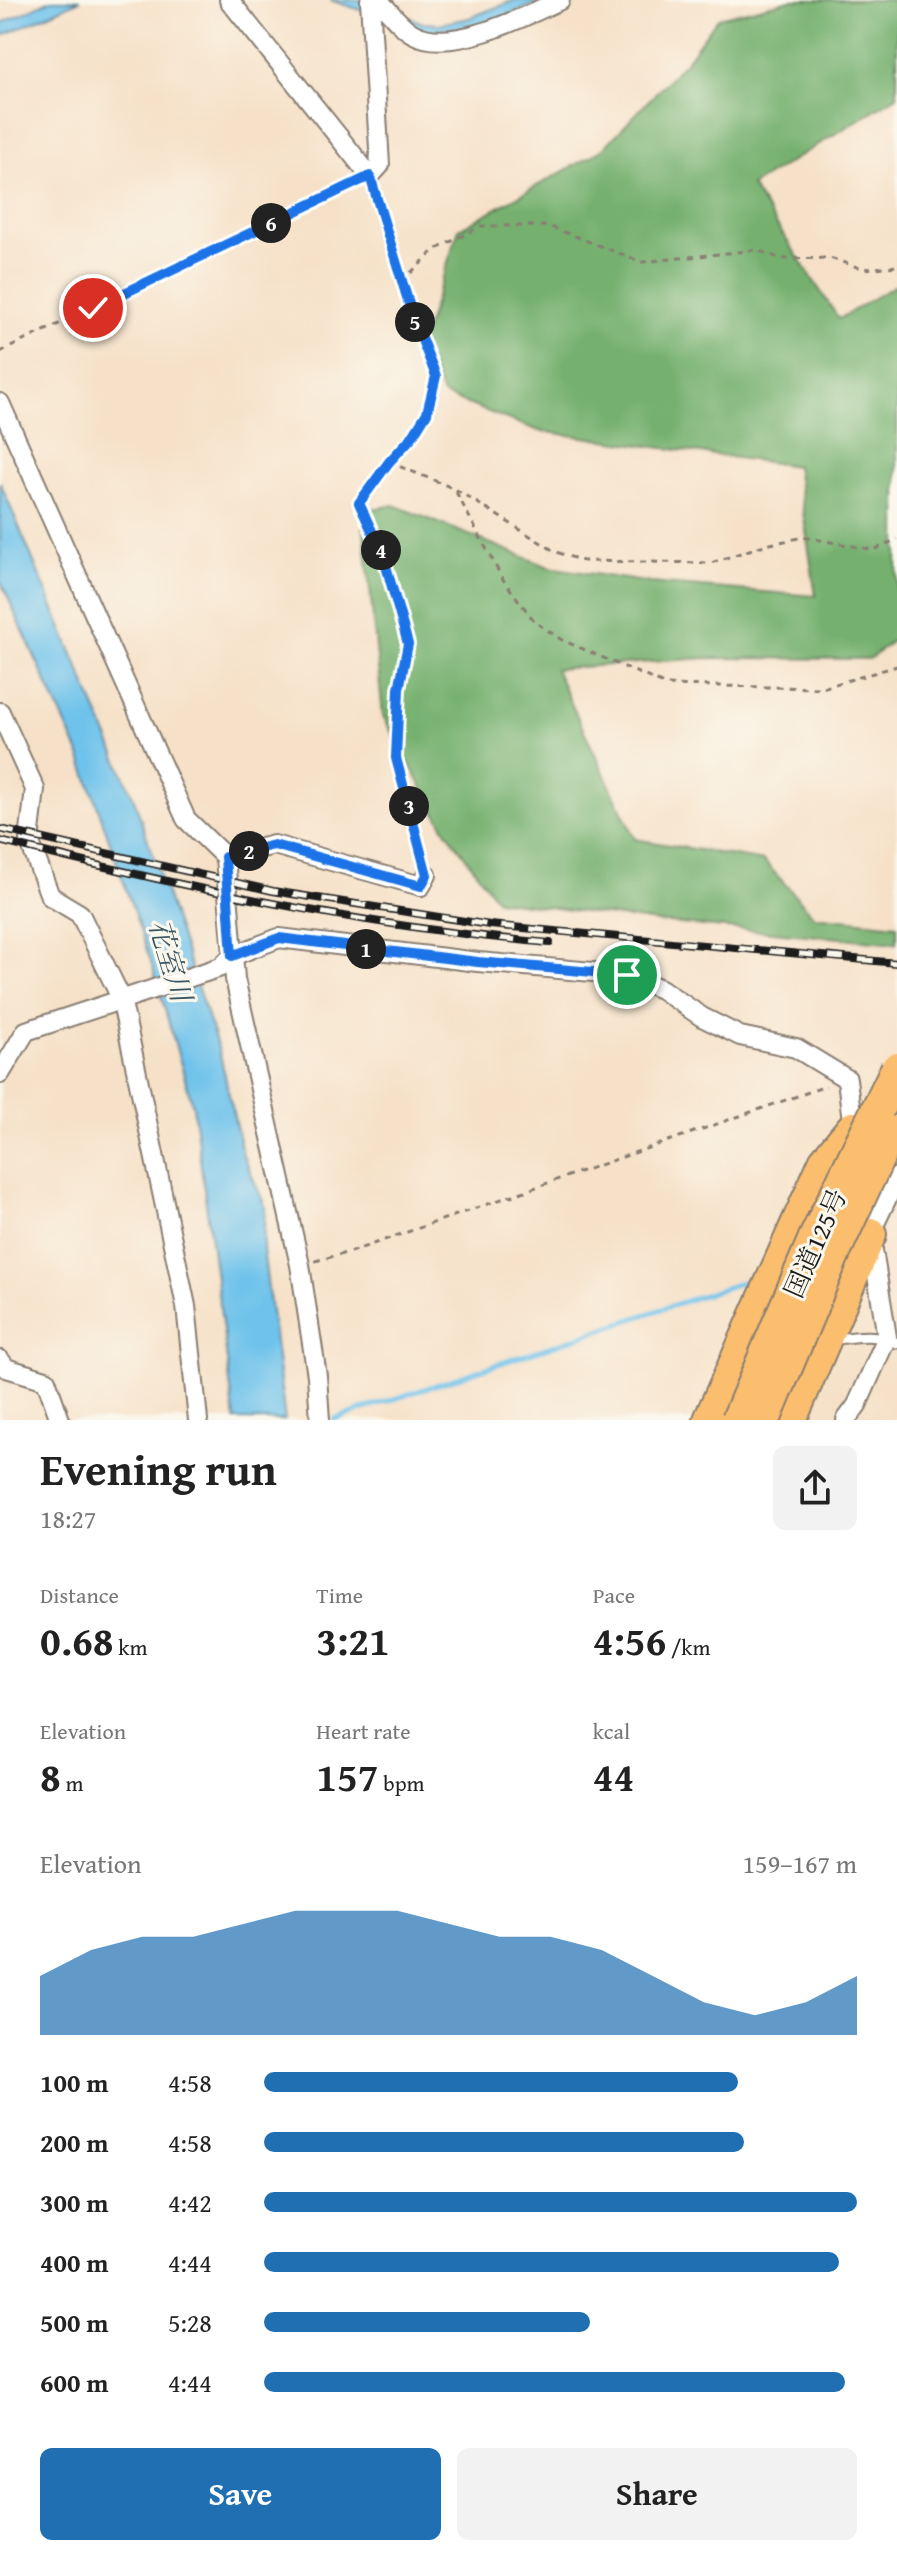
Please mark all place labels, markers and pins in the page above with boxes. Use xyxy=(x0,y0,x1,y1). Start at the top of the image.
pin: 6 xyxy=(251,203,291,243)
pin xyxy=(59,274,127,342)
pin: 5 xyxy=(395,302,435,342)
pin: 4 xyxy=(361,530,401,570)
pin: 3 xyxy=(389,786,429,826)
pin: 2 xyxy=(229,831,269,871)
pin: 1 xyxy=(346,929,386,969)
pin xyxy=(593,941,661,1009)

